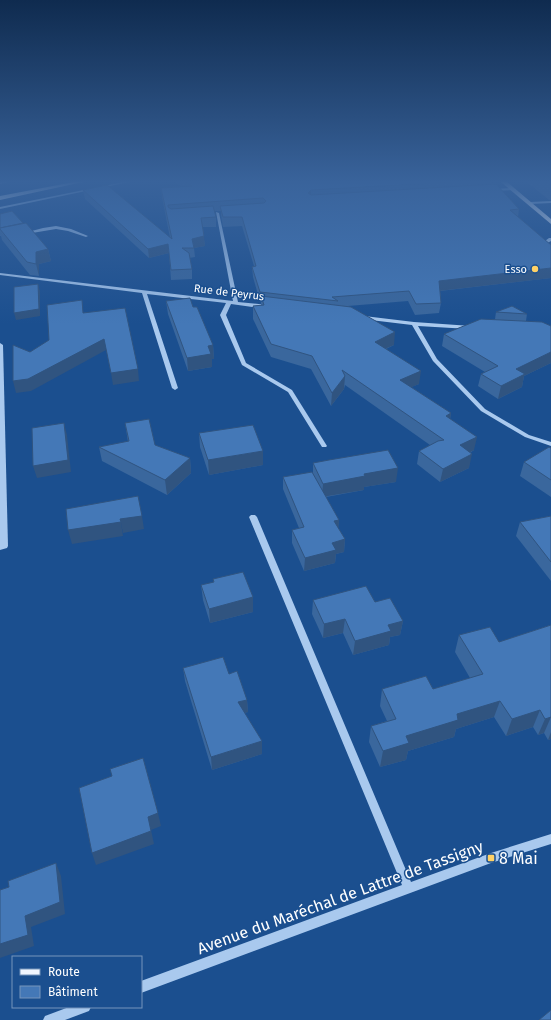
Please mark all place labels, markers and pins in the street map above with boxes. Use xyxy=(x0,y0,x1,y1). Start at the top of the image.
place label: Esso xyxy=(505,263,527,276)
marker: Esso xyxy=(530,264,540,274)
place label: 8 Mai xyxy=(499,849,538,868)
marker: 8 Mai xyxy=(486,853,496,863)

